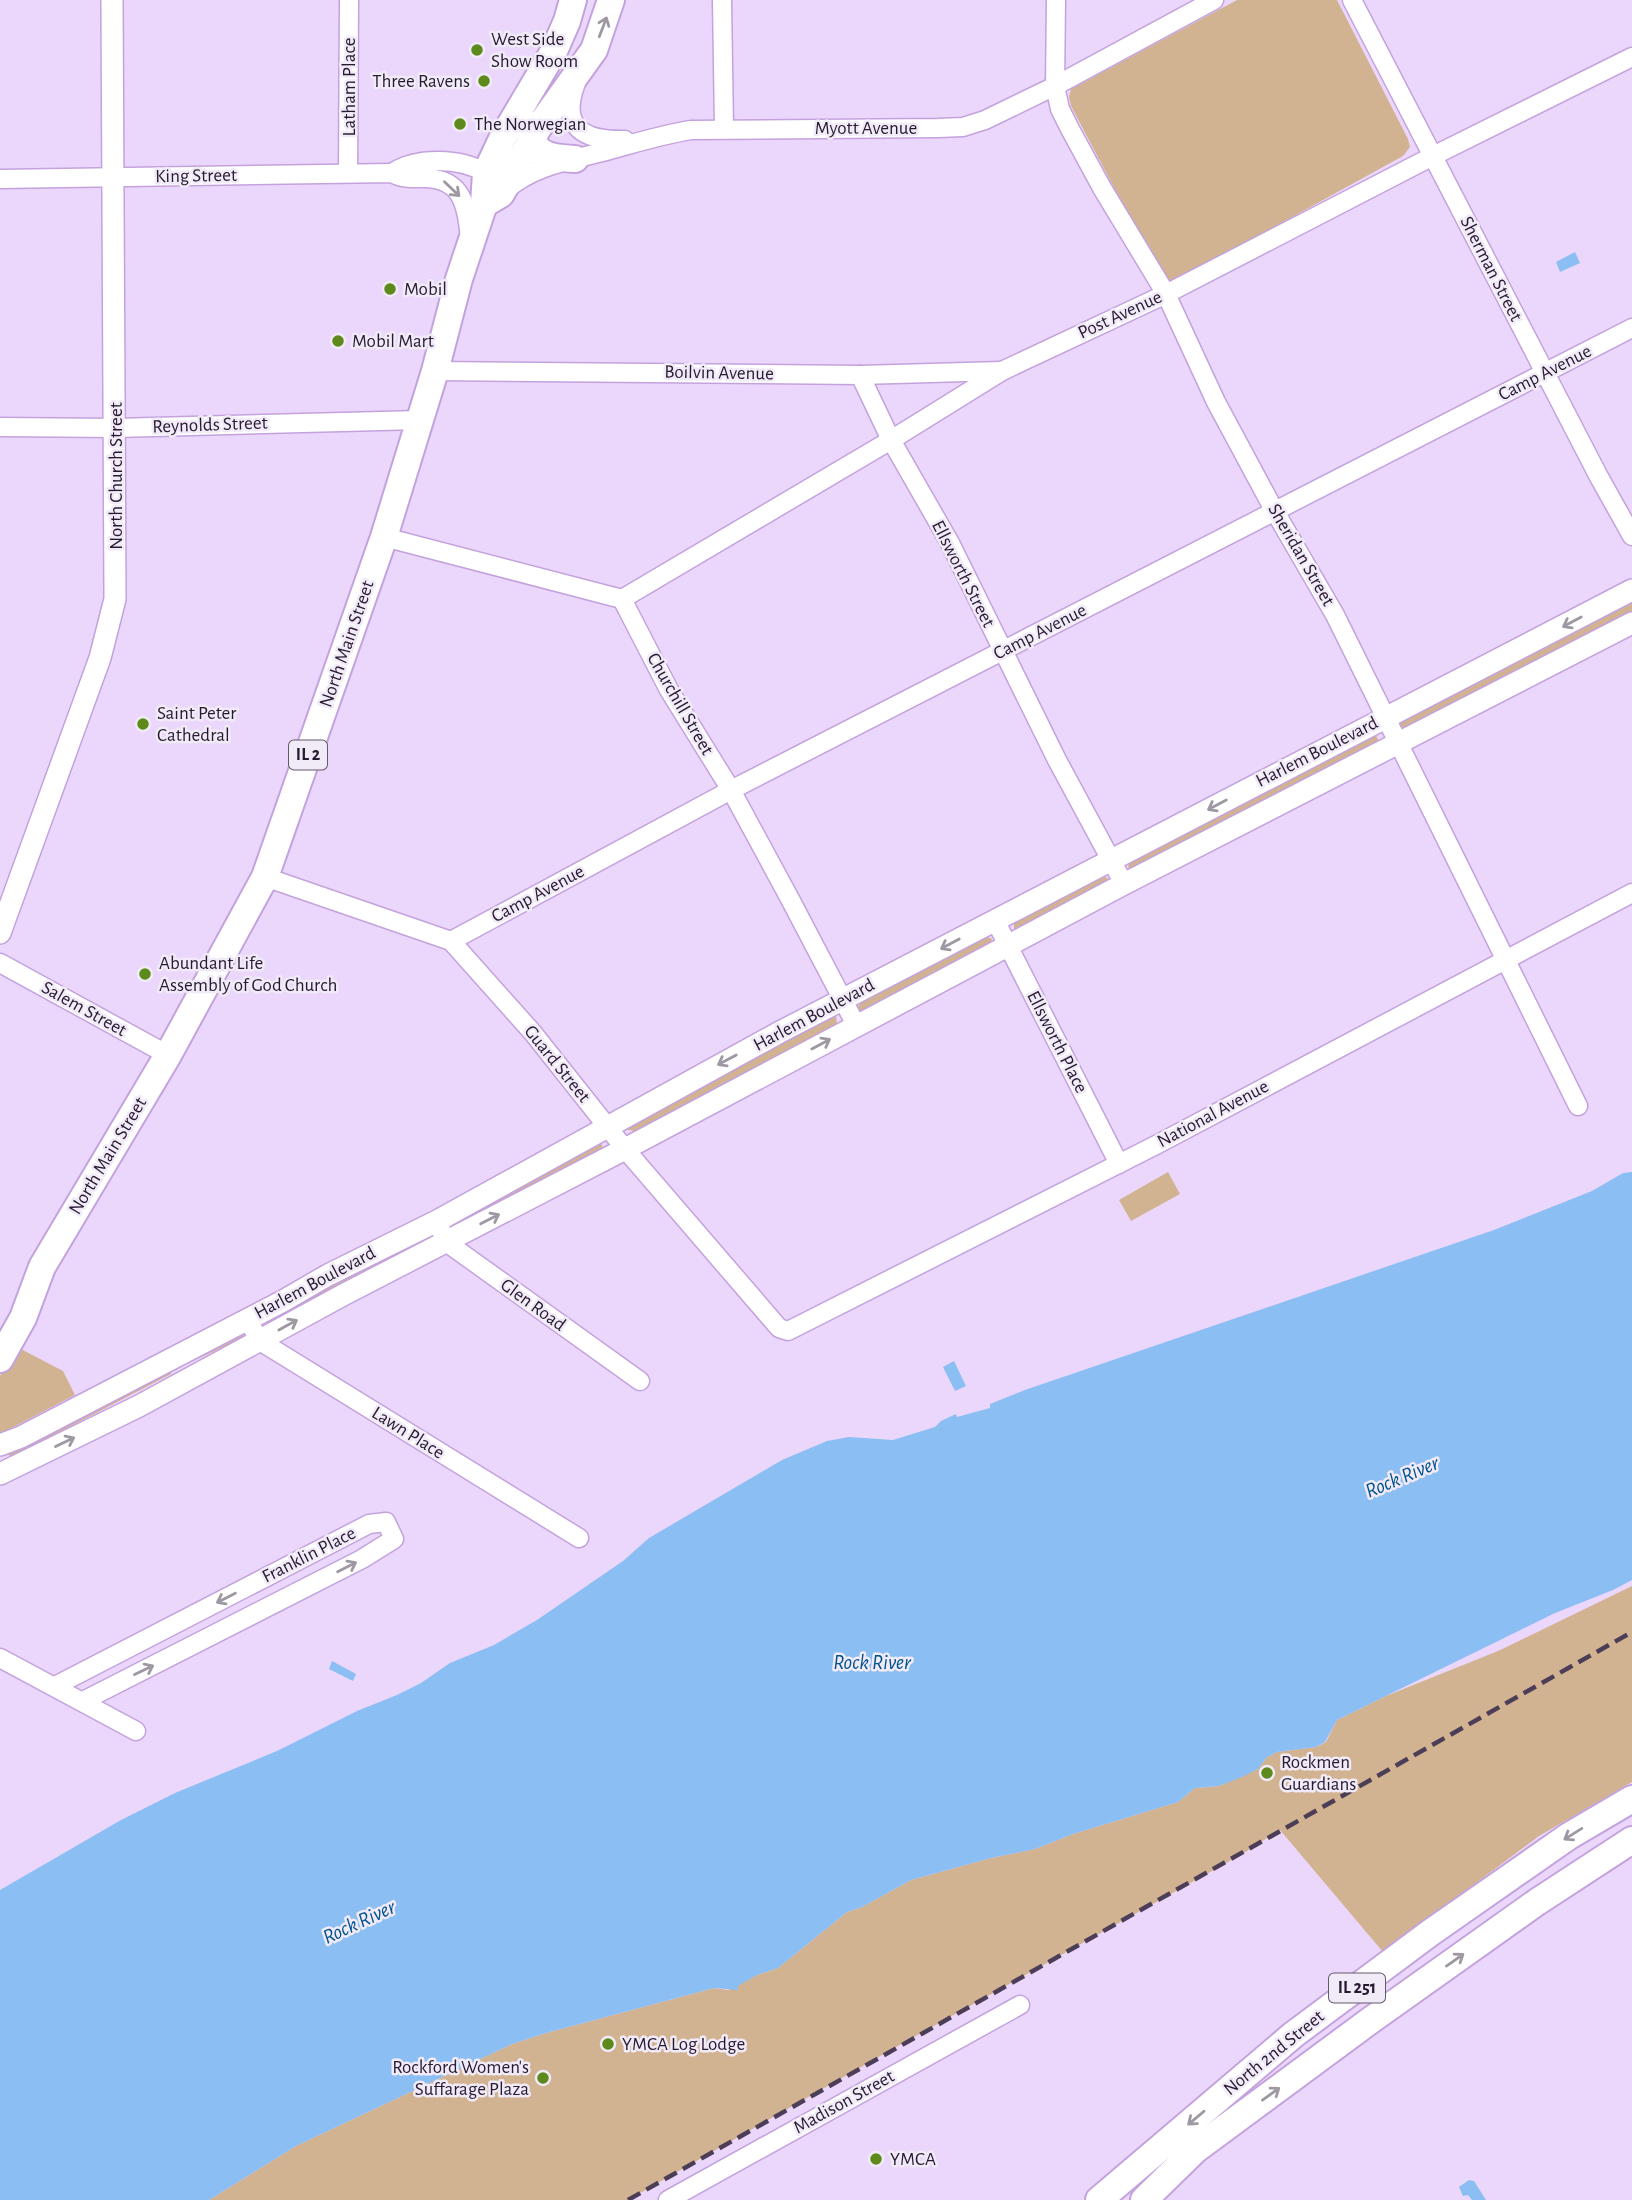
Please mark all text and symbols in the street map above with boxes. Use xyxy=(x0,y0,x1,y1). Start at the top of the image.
one-way arrow xyxy=(597,17,610,39)
place label: West Side Show Room xyxy=(491,30,578,71)
street label: Latham Place xyxy=(340,38,359,136)
marker: West Side Show Room xyxy=(469,42,485,58)
place label: Three Ravens xyxy=(372,72,470,91)
marker: Three Ravens xyxy=(476,73,492,89)
place label: The Norwegian xyxy=(474,115,586,134)
marker: The Norwegian xyxy=(452,116,468,132)
street label: Myott Avenue xyxy=(815,119,917,138)
street label: King Street xyxy=(155,166,237,186)
one-way arrow xyxy=(443,180,460,197)
street label: Sherman Street xyxy=(1456,213,1526,325)
place label: Mobil xyxy=(404,280,447,299)
marker: Mobil xyxy=(382,281,398,297)
street label: Post Avenue xyxy=(1075,287,1165,343)
place label: Mobil Mart xyxy=(352,332,434,351)
marker: Mobil Mart xyxy=(330,333,346,349)
street label: Camp Avenue xyxy=(1495,341,1595,405)
street label: Boilvin Avenue xyxy=(664,363,774,383)
street label: North Church Street xyxy=(107,402,126,550)
street label: Reynolds Street xyxy=(152,413,268,437)
street label: Sheridan Street xyxy=(1264,501,1338,609)
street label: Ellsworth Street xyxy=(928,517,998,631)
street label: North Main Street xyxy=(316,578,378,710)
street label: Camp Avenue xyxy=(990,600,1090,664)
one-way arrow xyxy=(1562,616,1583,630)
street label: Churchill Street xyxy=(643,650,717,758)
place label: Saint Peter Cathedral xyxy=(157,704,237,745)
street label: Harlem Boulevard xyxy=(1253,713,1381,791)
marker: Saint Peter Cathedral xyxy=(135,716,151,732)
road number: IL 2 xyxy=(289,740,327,770)
one-way arrow xyxy=(1207,799,1228,812)
street label: Camp Avenue xyxy=(489,862,587,926)
one-way arrow xyxy=(940,937,961,951)
place label: Abundant Life Assembly of God Church xyxy=(159,954,337,995)
marker: Abundant Life Assembly of God Church xyxy=(137,966,153,982)
street label: Harlem Boulevard xyxy=(750,975,878,1055)
street label: Salem Street xyxy=(38,978,130,1040)
street label: Ellsworth Place xyxy=(1023,988,1091,1096)
street label: Guard Street xyxy=(520,1022,594,1106)
one-way arrow xyxy=(810,1037,831,1050)
one-way arrow xyxy=(717,1054,738,1068)
street label: National Avenue xyxy=(1154,1077,1272,1151)
street label: North Main Street xyxy=(66,1094,150,1218)
one-way arrow xyxy=(479,1212,500,1226)
street label: Harlem Boulevard xyxy=(251,1243,379,1323)
street label: Glen Road xyxy=(497,1275,569,1335)
one-way arrow xyxy=(278,1318,298,1332)
street label: Lawn Place xyxy=(368,1403,448,1463)
one-way arrow xyxy=(54,1435,75,1448)
water label: Rock River xyxy=(1362,1452,1443,1502)
street label: Franklin Place xyxy=(259,1523,359,1587)
one-way arrow xyxy=(336,1560,356,1574)
one-way arrow xyxy=(216,1592,237,1605)
water label: Rock River xyxy=(833,1652,912,1673)
one-way arrow xyxy=(133,1663,154,1677)
place label: Rockmen Guardians xyxy=(1281,1753,1356,1794)
marker: Rockmen Guardians xyxy=(1259,1765,1275,1781)
one-way arrow xyxy=(1564,1827,1584,1841)
water label: Rock River xyxy=(319,1896,400,1948)
one-way arrow xyxy=(1445,1953,1464,1967)
road number: IL 251 xyxy=(1329,1974,1385,2002)
street label: North 2nd Street xyxy=(1220,2007,1328,2099)
place label: YMCA Log Lodge xyxy=(622,2035,745,2054)
marker: YMCA Log Lodge xyxy=(600,2036,616,2052)
place label: Rockford Women's Suffarage Plaza xyxy=(392,2058,529,2099)
street label: Madison Street xyxy=(790,2067,898,2137)
marker: Rockford Women's Suffarage Plaza xyxy=(535,2070,551,2086)
one-way arrow xyxy=(1261,2086,1280,2101)
one-way arrow xyxy=(1187,2110,1205,2125)
place label: YMCA xyxy=(890,2150,936,2169)
marker: YMCA xyxy=(868,2151,884,2167)

